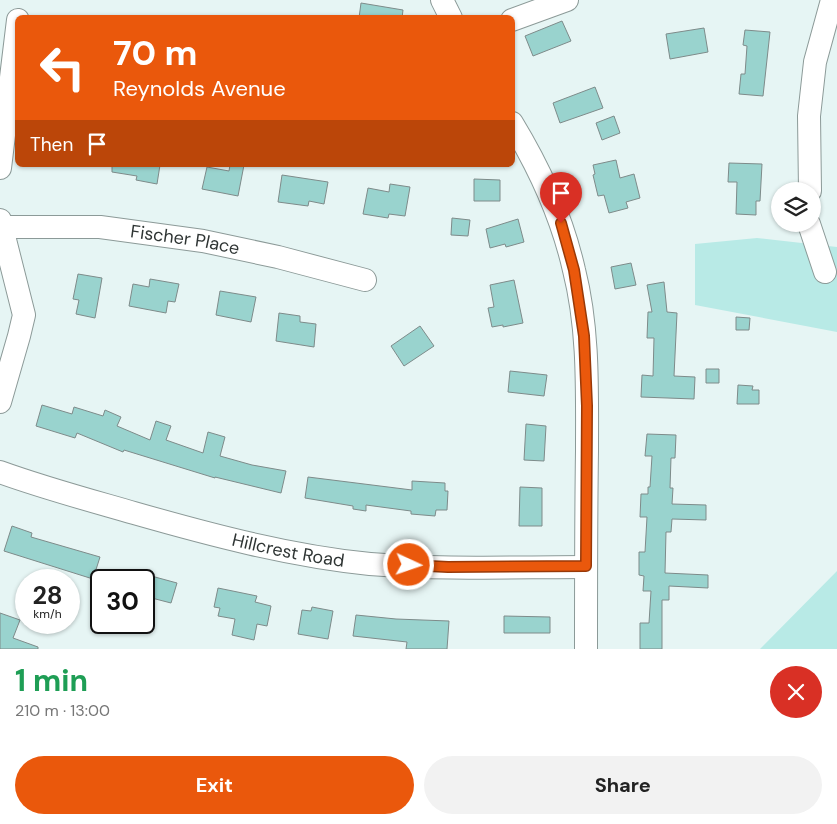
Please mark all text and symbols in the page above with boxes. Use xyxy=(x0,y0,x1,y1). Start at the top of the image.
text: 70 m xyxy=(113,30,197,76)
icon: left xyxy=(30,35,95,100)
text: Reynolds Avenue xyxy=(113,74,286,103)
icon: arrive xyxy=(83,130,111,158)
text: Then xyxy=(30,132,73,157)
pin xyxy=(540,172,582,223)
icon: arrive xyxy=(547,179,575,207)
map controls xyxy=(771,182,821,232)
button: layers xyxy=(771,182,821,232)
street label: Fischer Place xyxy=(129,219,242,260)
street label: Hillcrest Road xyxy=(230,528,346,573)
position arrow xyxy=(382,538,434,590)
speed limit sign: 30 xyxy=(90,569,155,634)
text: 28 xyxy=(32,579,63,612)
text: km/h xyxy=(33,606,62,622)
text: 1 min xyxy=(15,661,88,700)
button: close xyxy=(770,666,822,718)
text: 210 m · 13:00 xyxy=(15,700,110,721)
button: Exit xyxy=(15,756,414,814)
button: Share xyxy=(424,756,822,814)

